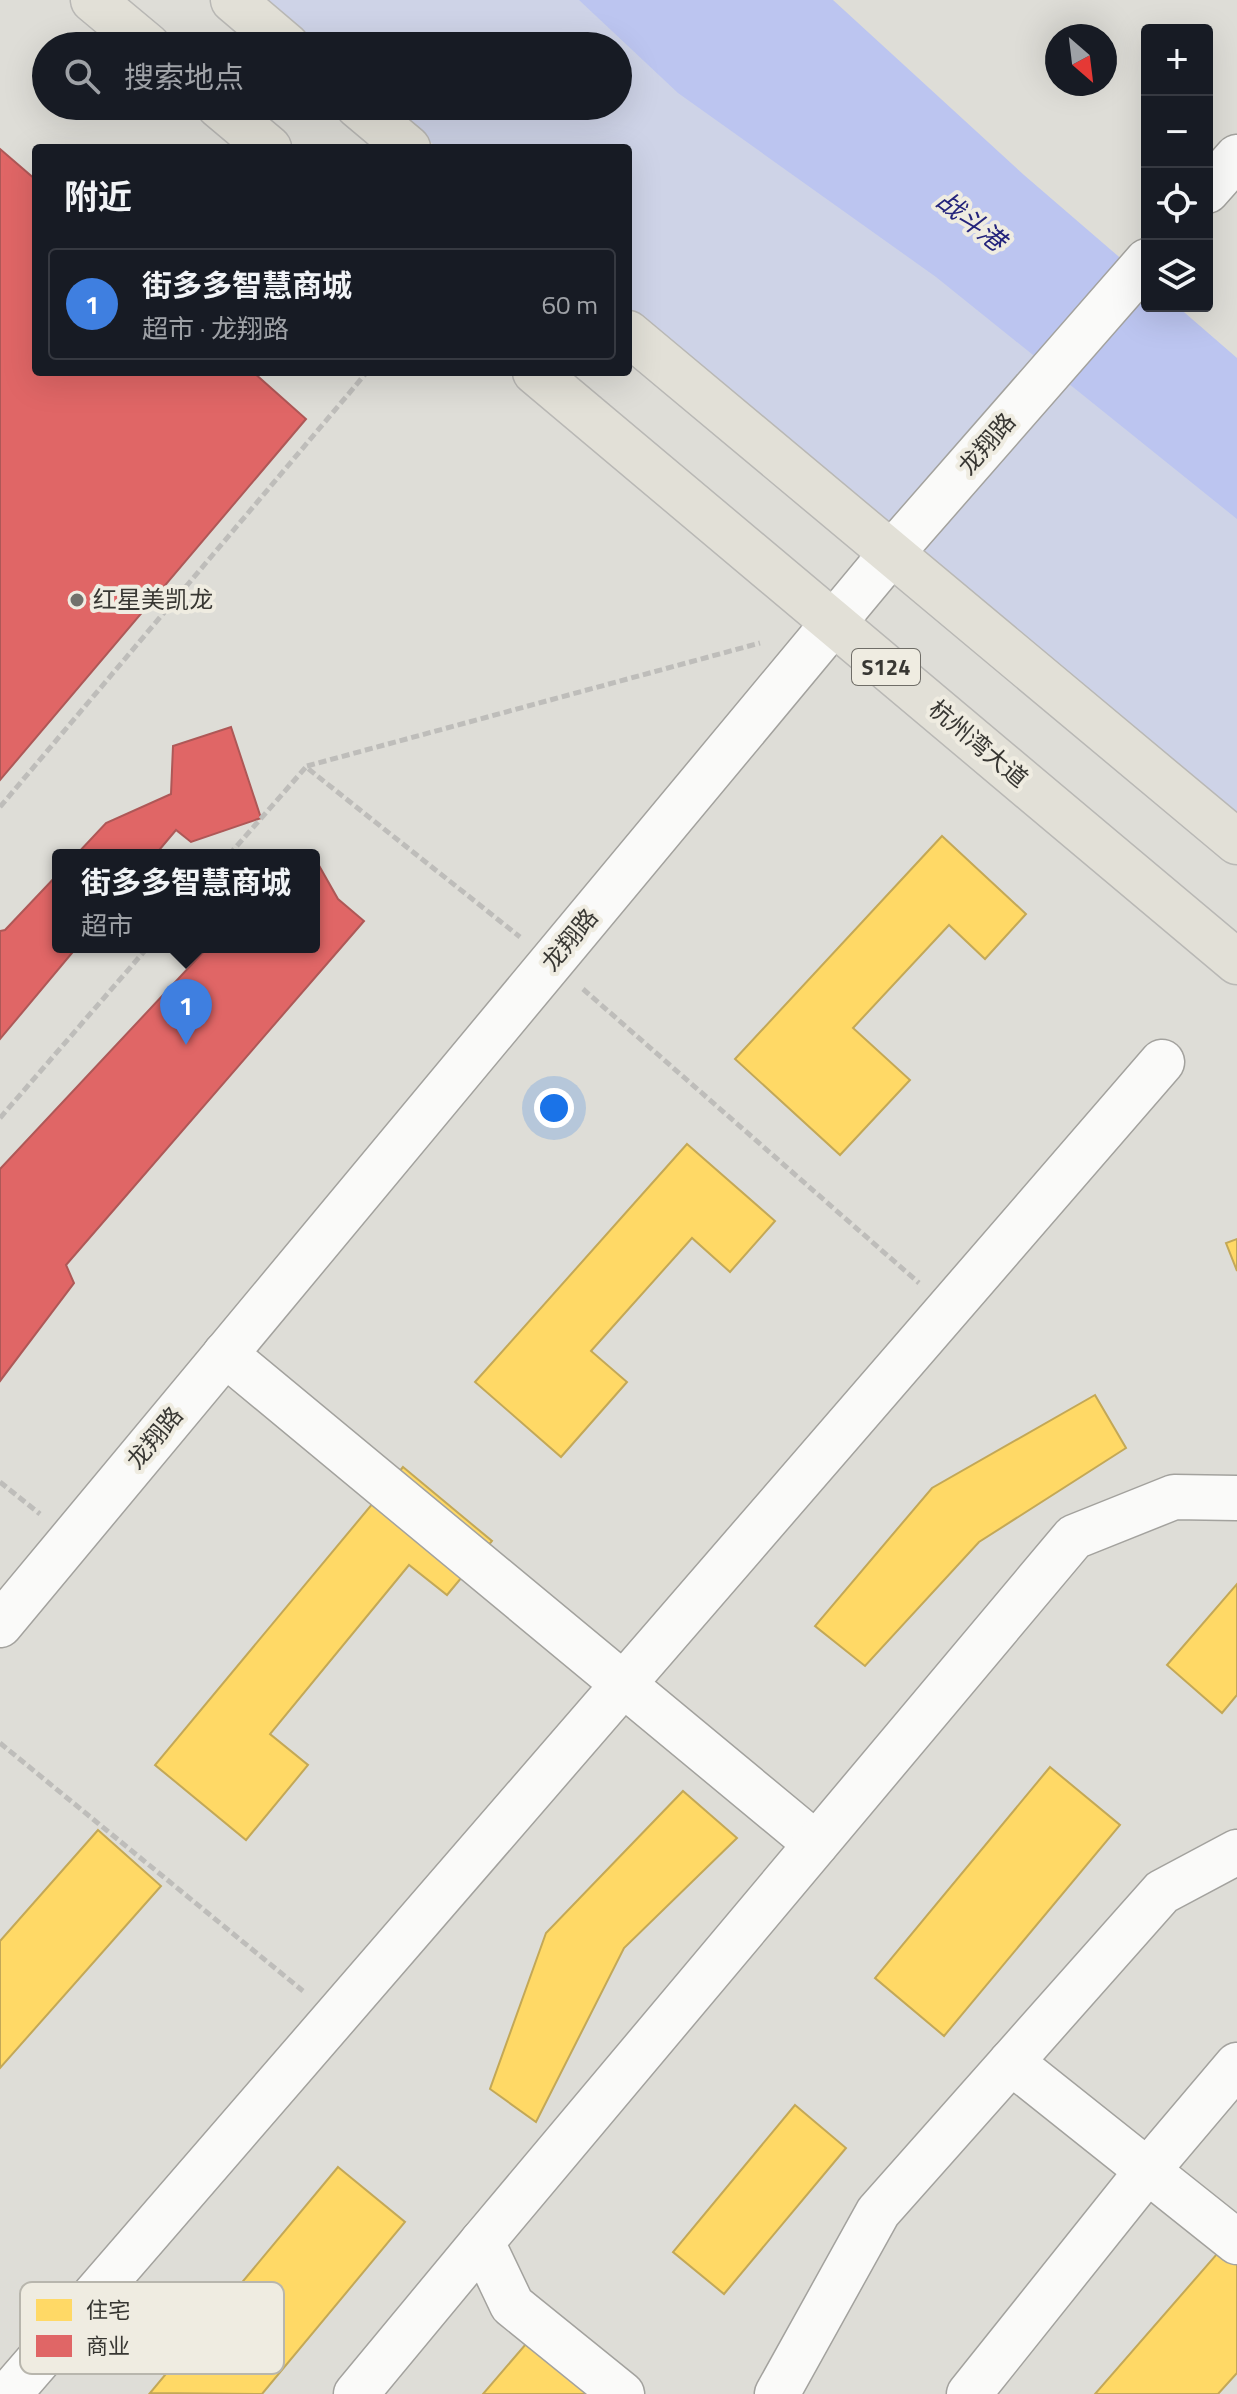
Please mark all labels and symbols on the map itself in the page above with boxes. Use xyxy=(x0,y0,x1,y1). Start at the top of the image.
north arrow xyxy=(1045,24,1117,96)
water label: 战斗港 xyxy=(929,181,1017,262)
street label: 龙翔路 xyxy=(949,404,1023,482)
place label: 红星美凯龙 xyxy=(93,581,213,617)
marker: 红星美凯龙 xyxy=(68,591,86,609)
road number: S124 xyxy=(852,649,920,685)
street label: 杭州湾大道 xyxy=(921,691,1036,796)
street label: 龙翔路 xyxy=(532,900,606,979)
pin: 1 xyxy=(160,979,212,1045)
your location xyxy=(534,1088,574,1128)
street label: 龙翔路 xyxy=(117,1398,191,1477)
legend xyxy=(20,2282,284,2374)
text: 住宅 xyxy=(86,2293,130,2327)
text: 商业 xyxy=(86,2329,130,2363)

